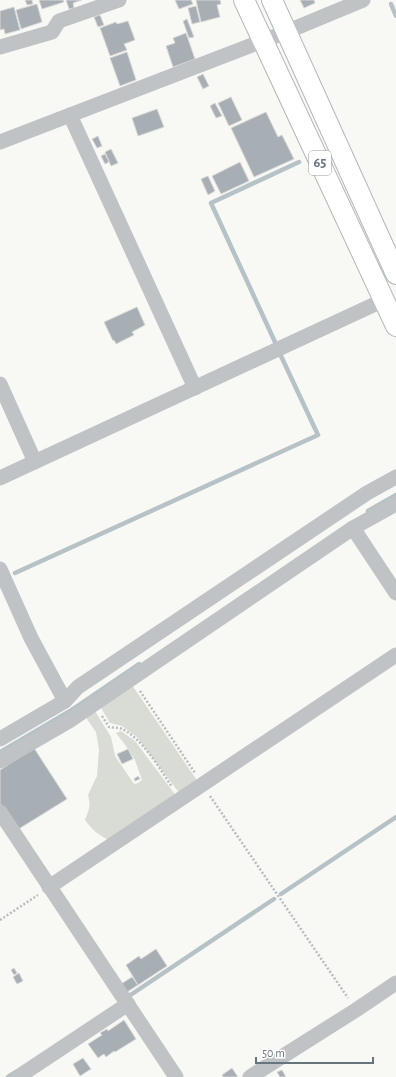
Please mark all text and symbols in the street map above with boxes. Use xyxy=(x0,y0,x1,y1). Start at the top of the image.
road number: 65 xyxy=(309,151,331,175)
scale bar xyxy=(256,1039,373,1065)
text: 50 m xyxy=(262,1047,285,1059)

